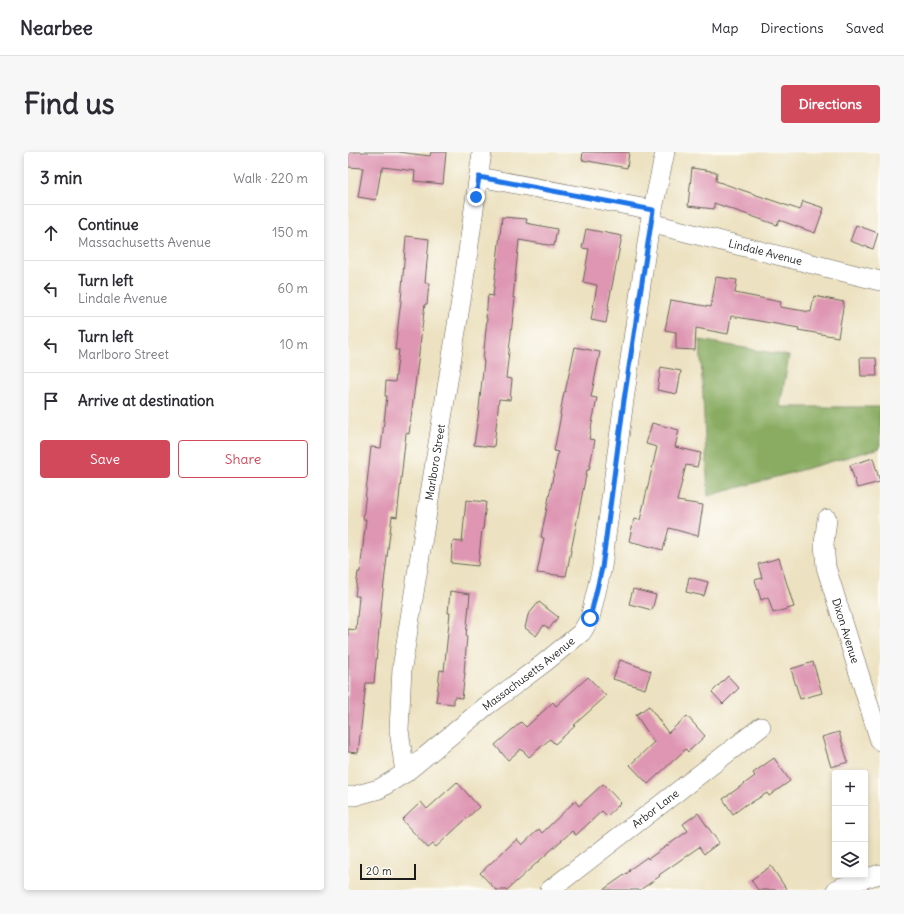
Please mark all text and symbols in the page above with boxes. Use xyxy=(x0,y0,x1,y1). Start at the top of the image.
text: Nearbee xyxy=(20,16,93,40)
text: Map xyxy=(711,19,738,37)
text: Directions xyxy=(760,19,824,37)
text: Saved xyxy=(846,19,884,37)
button: Directions xyxy=(781,85,880,123)
text: Find us xyxy=(24,86,115,122)
text: 3 min xyxy=(40,167,82,189)
text: Walk · 220 m xyxy=(233,170,308,187)
route end xyxy=(467,188,485,206)
text: Continue xyxy=(78,215,139,234)
icon: ahead xyxy=(40,222,62,244)
text: 150 m xyxy=(272,224,308,241)
text: Massachusetts Avenue xyxy=(78,234,211,251)
street label: Lindale Avenue xyxy=(727,236,804,268)
text: Turn left xyxy=(78,271,133,290)
icon: left xyxy=(40,278,62,300)
text: 60 m xyxy=(277,280,308,297)
text: Lindale Avenue xyxy=(78,290,167,307)
text: Turn left xyxy=(78,327,133,346)
icon: left xyxy=(40,334,62,356)
text: 10 m xyxy=(280,336,308,353)
text: Marlboro Street xyxy=(78,346,169,363)
icon: arrive xyxy=(40,390,62,412)
text: Arrive at destination xyxy=(78,391,214,410)
street label: Marlboro Street xyxy=(422,423,448,501)
button: Save xyxy=(40,440,170,478)
button: Share xyxy=(178,440,308,478)
street label: Dixon Avenue xyxy=(829,596,863,665)
route start xyxy=(581,609,599,627)
street label: Massachusetts Avenue xyxy=(480,634,578,714)
map controls xyxy=(832,770,868,878)
button: + xyxy=(832,770,868,806)
street label: Arbor Lane xyxy=(629,786,682,831)
button: − xyxy=(832,806,868,842)
button: layers xyxy=(832,842,868,878)
scale bar xyxy=(360,862,416,881)
text: 20 m xyxy=(366,864,392,878)

